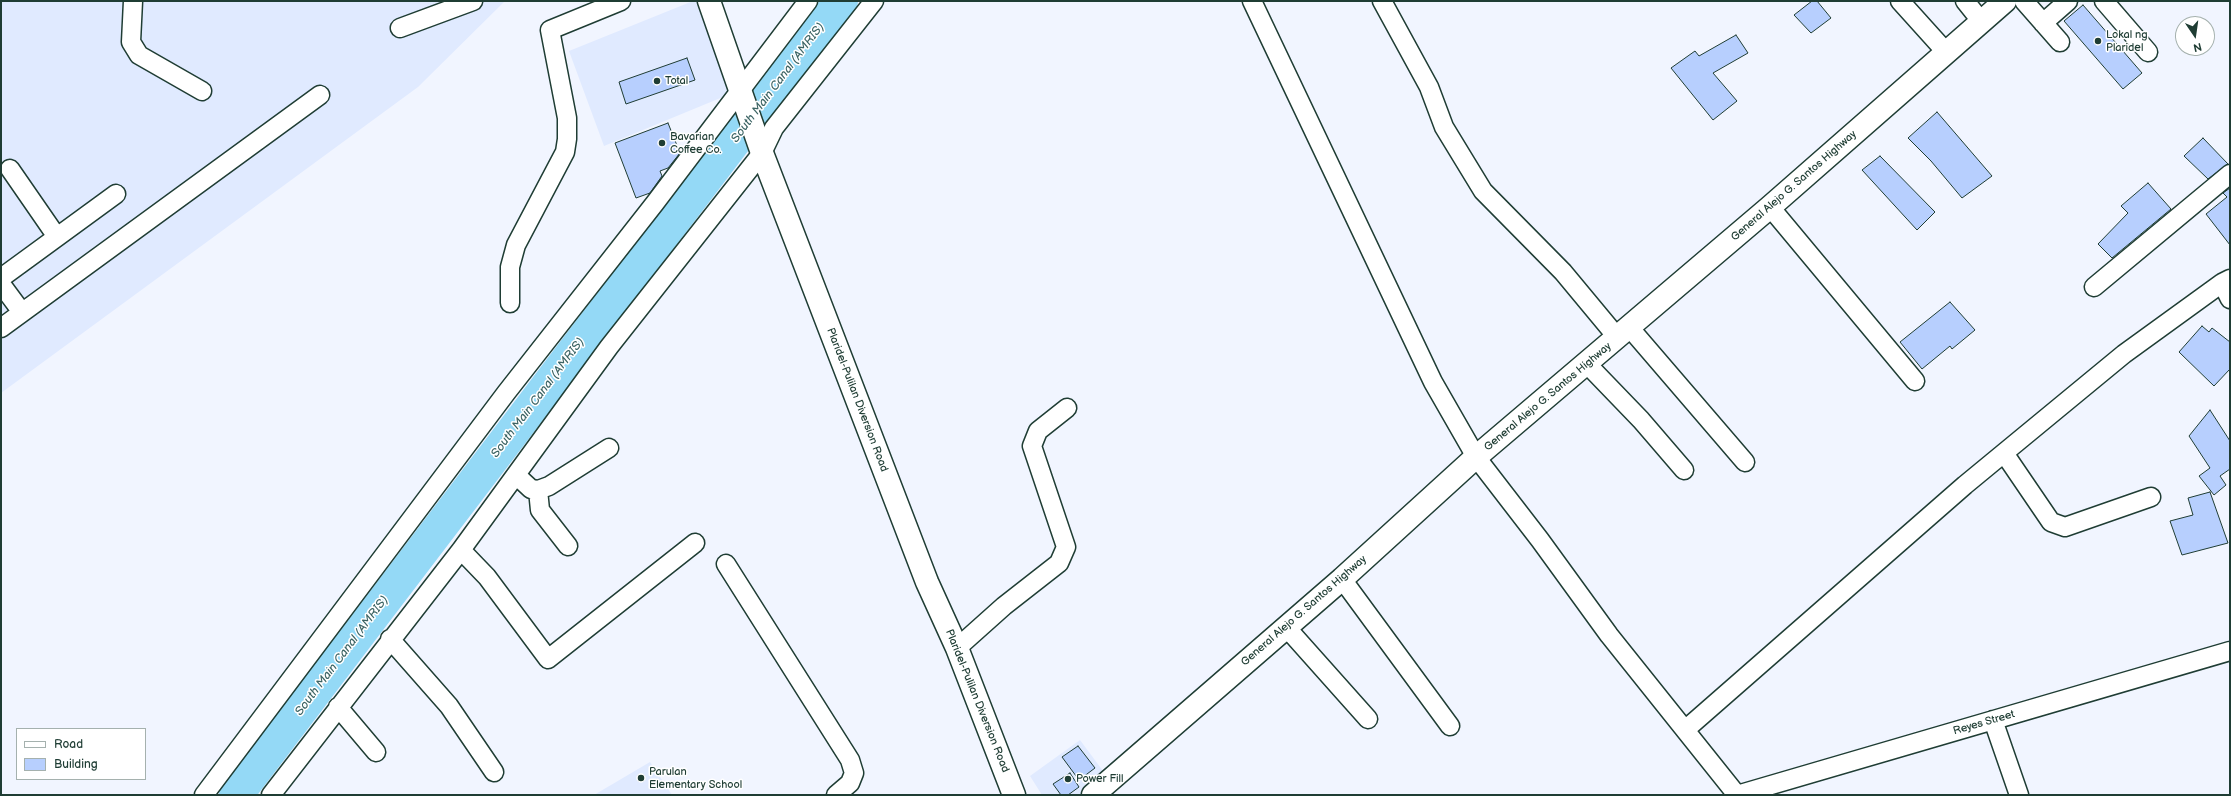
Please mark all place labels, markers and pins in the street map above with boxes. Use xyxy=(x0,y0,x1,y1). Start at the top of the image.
place label: Lokal ng Plaridel xyxy=(2106,28,2148,54)
marker: Lokal ng Plaridel xyxy=(2093,36,2103,46)
place label: Total xyxy=(665,74,688,88)
marker: Total xyxy=(652,76,662,86)
place label: Bavarian Coffee Co. xyxy=(670,130,721,156)
marker: Bavarian Coffee Co. xyxy=(657,138,667,148)
place label: Parulan Elementary School xyxy=(649,765,742,791)
place label: Power Fill xyxy=(1076,772,1123,786)
marker: Parulan Elementary School xyxy=(636,773,646,783)
marker: Power Fill xyxy=(1063,774,1073,784)

